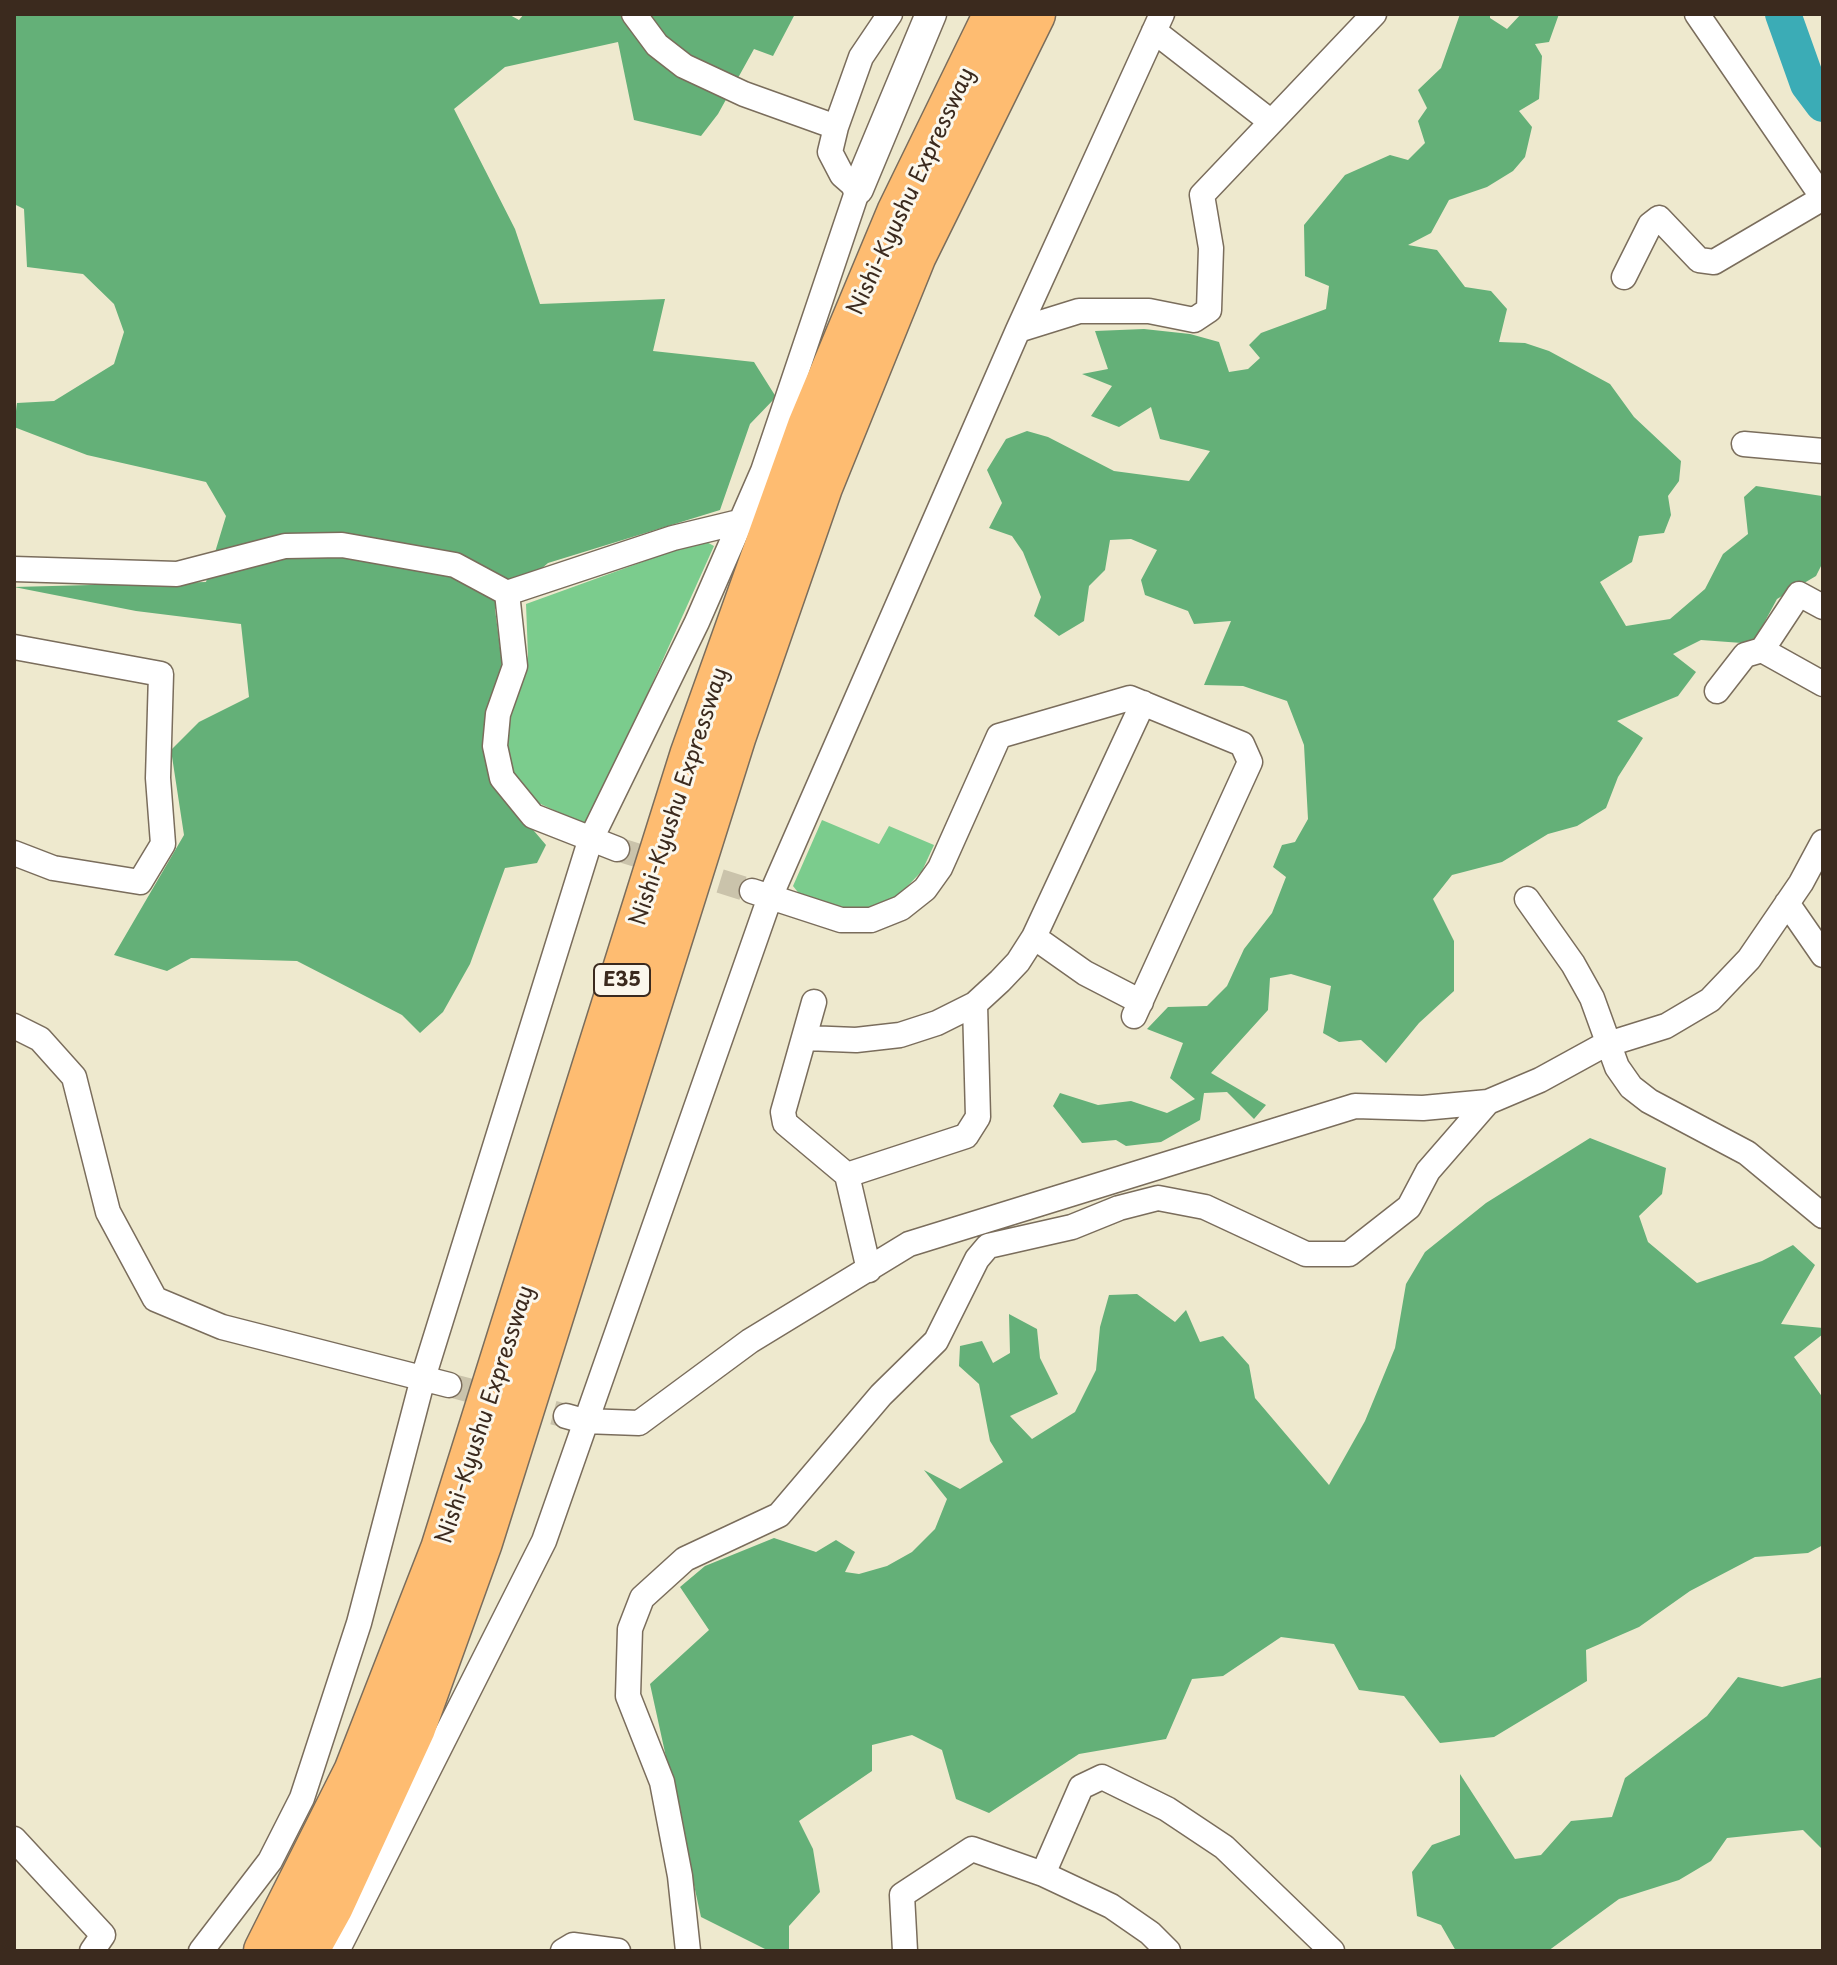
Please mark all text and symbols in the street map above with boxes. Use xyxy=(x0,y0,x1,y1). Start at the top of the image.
street label: Nishi-Kyushu Expressway xyxy=(843,64,981,320)
street label: Nishi-Kyushu Expressway xyxy=(626,664,734,930)
road number: E35 xyxy=(594,964,650,996)
street label: Nishi-Kyushu Expressway xyxy=(432,1282,540,1548)

